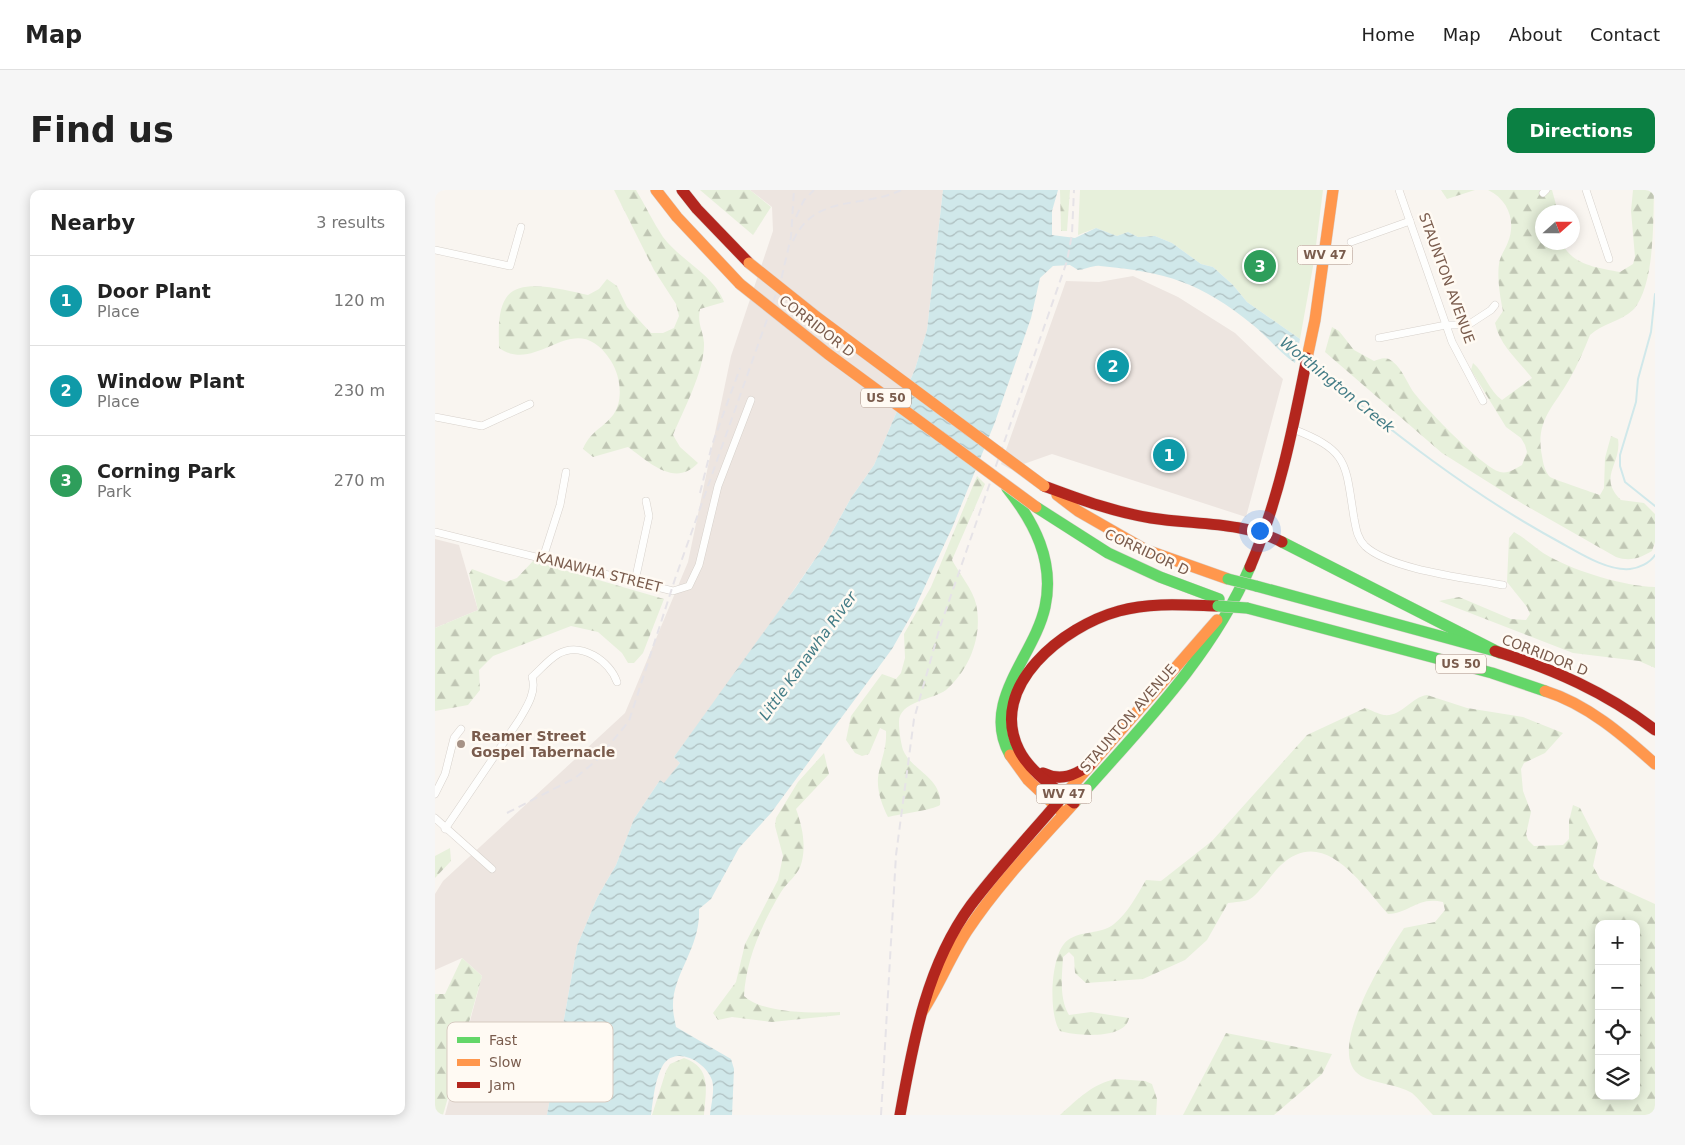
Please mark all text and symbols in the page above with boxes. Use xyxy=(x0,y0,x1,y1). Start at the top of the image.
text: Map xyxy=(25,21,82,49)
text: Home xyxy=(1362,24,1415,45)
text: Map xyxy=(1443,24,1481,45)
text: About xyxy=(1509,24,1562,45)
text: Contact xyxy=(1590,24,1660,45)
button: Directions xyxy=(1507,108,1655,153)
text: Find us xyxy=(30,110,174,150)
north arrow xyxy=(1535,205,1580,250)
text: Nearby xyxy=(50,211,135,235)
street label: STAUNTON AVENUE xyxy=(1416,211,1478,345)
text: 3 results xyxy=(316,213,385,232)
road number: WV 47 xyxy=(1297,246,1353,264)
pin: 3 xyxy=(1244,247,1276,285)
text: Door Plant xyxy=(97,280,211,302)
text: 1 xyxy=(60,291,72,310)
text: 120 m xyxy=(334,291,385,310)
street label: CORRIDOR D xyxy=(776,292,858,360)
text: Place xyxy=(97,302,140,321)
water label: Worthington Creek xyxy=(1276,333,1399,437)
pin: 2 xyxy=(1097,347,1129,385)
text: Window Plant xyxy=(97,370,245,392)
text: 2 xyxy=(60,381,72,400)
text: 230 m xyxy=(334,381,385,400)
road number: US 50 xyxy=(861,388,911,408)
text: Place xyxy=(97,392,140,411)
pin: 1 xyxy=(1153,436,1185,474)
text: Corning Park xyxy=(97,460,235,482)
text: 3 xyxy=(60,471,72,490)
text: 270 m xyxy=(334,471,385,490)
text: Park xyxy=(97,482,132,501)
your location xyxy=(1247,518,1273,544)
street label: CORRIDOR D xyxy=(1102,525,1192,579)
street label: KANAWHA STREET xyxy=(534,549,664,596)
water label: Little Kanawha River xyxy=(755,588,861,724)
street label: CORRIDOR D xyxy=(1500,631,1590,679)
road number: US 50 xyxy=(1436,654,1486,674)
street label: STAUNTON AVENUE xyxy=(1077,661,1179,775)
place label: Reamer Street Gospel Tabernacle xyxy=(471,728,615,760)
marker: Reamer Street Gospel Tabernacle xyxy=(455,738,467,750)
road number: WV 47 xyxy=(1037,784,1091,804)
map controls xyxy=(1595,920,1640,1100)
button: + xyxy=(1595,920,1640,965)
button: − xyxy=(1595,965,1640,1010)
button: locate xyxy=(1595,1010,1640,1055)
legend xyxy=(447,1022,613,1102)
text: Fast xyxy=(489,1032,518,1048)
text: Slow xyxy=(489,1054,522,1070)
button: layers xyxy=(1595,1055,1640,1100)
text: Jam xyxy=(488,1077,515,1093)

